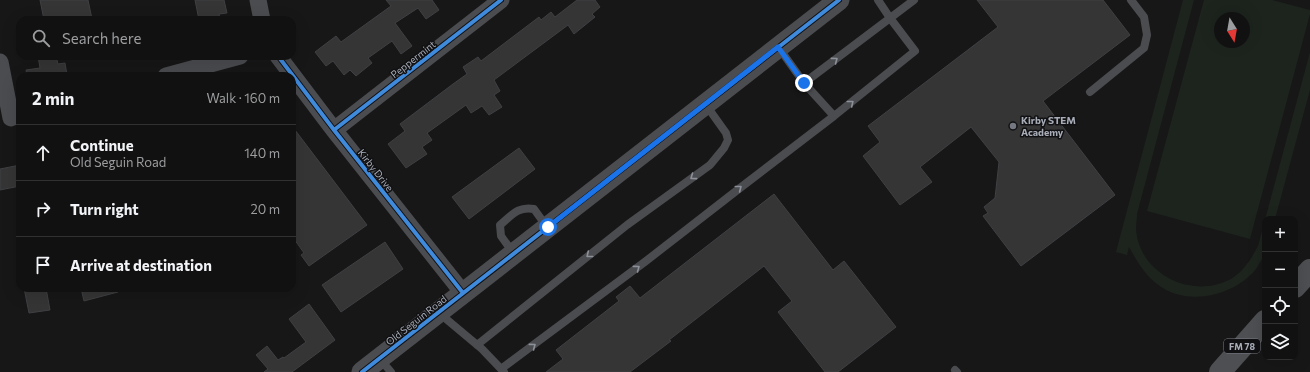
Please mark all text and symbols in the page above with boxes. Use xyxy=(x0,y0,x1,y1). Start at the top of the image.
north arrow xyxy=(1214,12,1250,48)
search box xyxy=(16,16,296,60)
icon: search xyxy=(30,27,52,49)
text: Search here xyxy=(62,29,141,47)
street label: Peppermint xyxy=(388,38,438,80)
one-way arrow xyxy=(831,57,838,64)
route end xyxy=(795,74,813,92)
text: 2 min xyxy=(32,88,74,109)
text: Walk · 160 m xyxy=(206,90,280,106)
one-way arrow xyxy=(846,101,853,108)
place label: Kirby STEM Academy xyxy=(1021,114,1076,138)
marker: Kirby STEM Academy xyxy=(1008,121,1018,131)
text: Continue xyxy=(70,136,134,154)
icon: ahead xyxy=(32,142,54,164)
text: 140 m xyxy=(244,145,280,161)
street label: Kirby Drive xyxy=(356,146,396,194)
text: Old Seguin Road xyxy=(70,154,166,170)
one-way arrow xyxy=(690,173,697,180)
one-way arrow xyxy=(735,186,742,193)
icon: right xyxy=(32,198,54,220)
text: Turn right xyxy=(70,200,139,218)
text: 20 m xyxy=(251,201,280,217)
map controls xyxy=(1262,216,1298,360)
button: + xyxy=(1262,216,1298,252)
route start xyxy=(539,218,557,236)
one-way arrow xyxy=(586,251,593,258)
button: − xyxy=(1262,252,1298,288)
icon: arrive xyxy=(32,254,54,276)
text: Arrive at destination xyxy=(70,256,212,274)
one-way arrow xyxy=(633,265,640,273)
button: locate xyxy=(1262,288,1298,324)
street label: Old Seguin Road xyxy=(383,292,449,348)
button: layers xyxy=(1262,324,1298,360)
road number: FM 78 xyxy=(1224,339,1260,353)
one-way arrow xyxy=(528,344,535,351)

